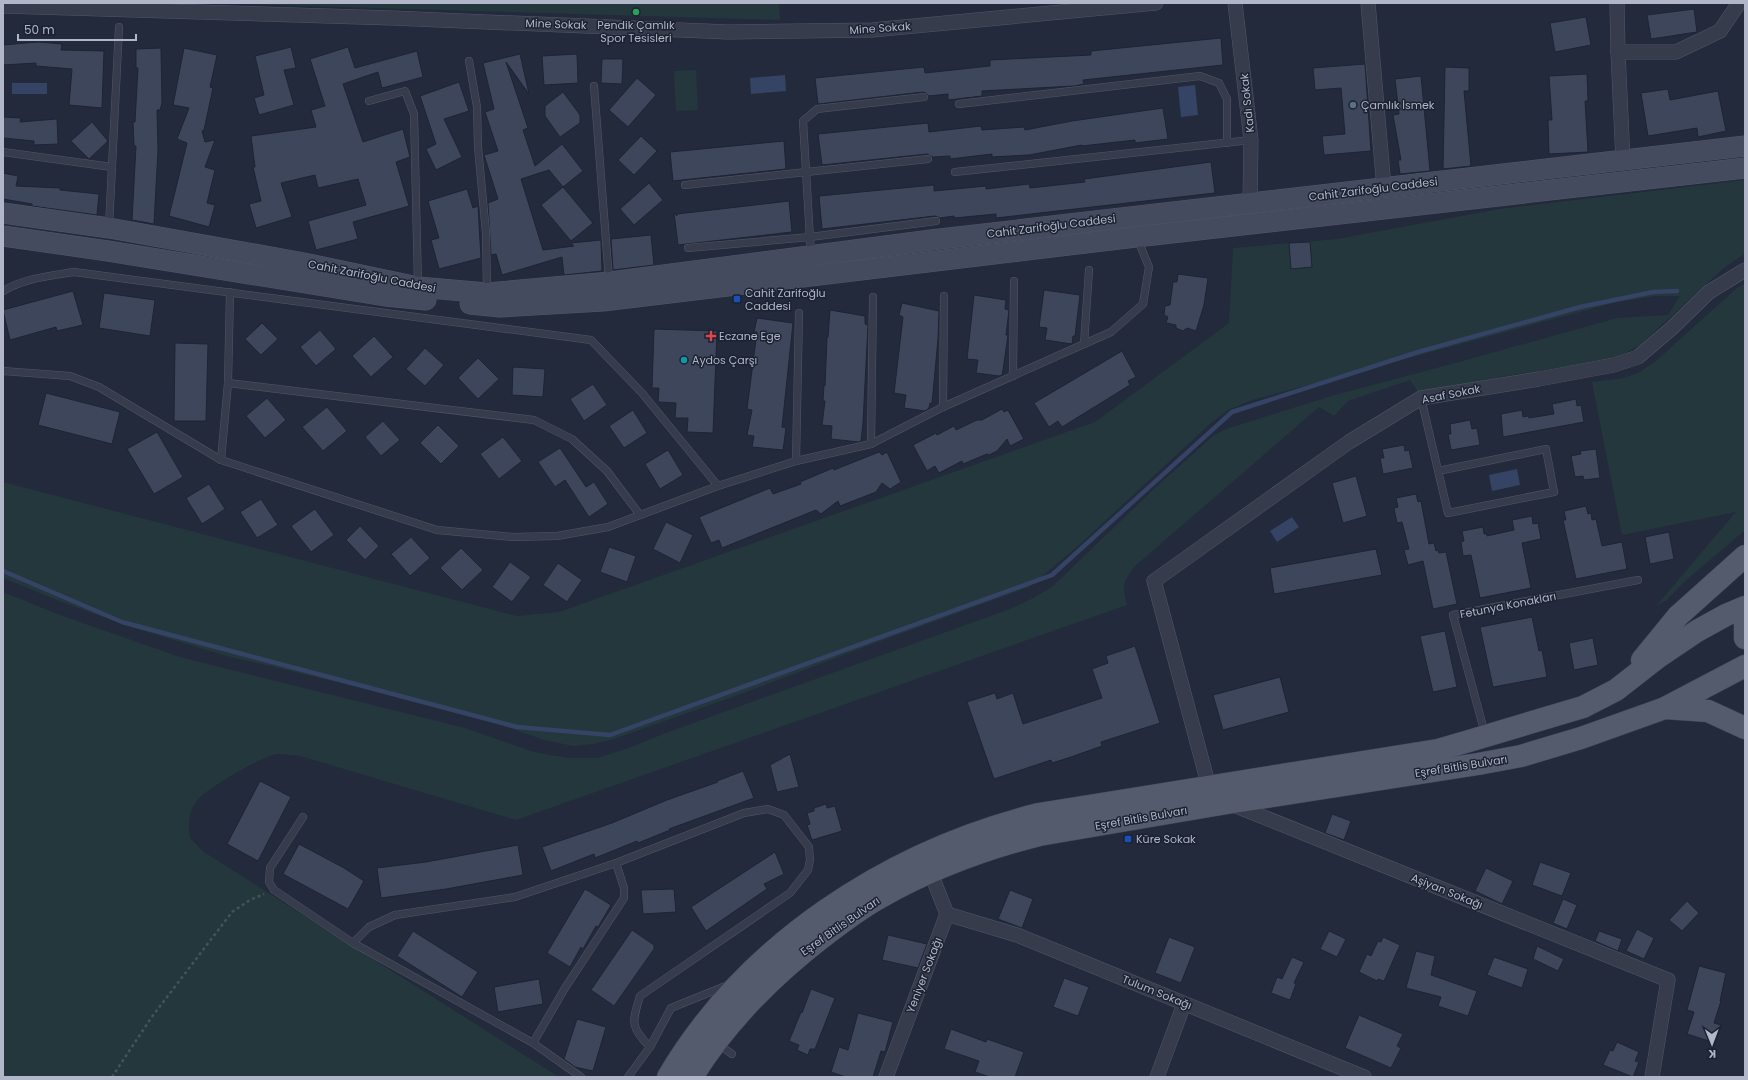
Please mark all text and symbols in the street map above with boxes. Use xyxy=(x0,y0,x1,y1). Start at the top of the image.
marker: Pendik Çamlık Spor Tesisleri xyxy=(631,7,641,17)
street label: Mine Sokak xyxy=(525,15,587,33)
scale bar xyxy=(18,16,136,42)
place label: Pendik Çamlık Spor Tesisleri xyxy=(597,17,675,46)
street label: Mine Sokak xyxy=(849,18,911,38)
text: 50 m xyxy=(24,21,55,38)
street label: Kadı Sokak xyxy=(1236,72,1258,133)
place label: Çamlık İsmek xyxy=(1361,97,1435,113)
marker: Çamlık İsmek xyxy=(1348,100,1358,110)
street label: Cahit Zarifoğlu Caddesi xyxy=(1308,173,1439,205)
street label: Cahit Zarifoğlu Caddesi xyxy=(986,210,1117,242)
street label: Cahit Zarifoğlu Caddesi xyxy=(307,256,437,296)
place label: Cahit Zarifoğlu Caddesi xyxy=(745,285,826,314)
marker: Cahit Zarifoğlu Caddesi xyxy=(732,294,742,304)
place label: Eczane Ege xyxy=(719,328,781,344)
marker: Eczane Ege xyxy=(706,331,716,341)
place label: Aydos Çarşı xyxy=(692,352,757,368)
marker: Aydos Çarşı xyxy=(679,355,689,365)
street label: Asaf Sokak xyxy=(1420,380,1482,408)
street label: Fetunya Konakları xyxy=(1459,588,1557,622)
street label: Eşref Bitlis Bulvarı xyxy=(1414,751,1508,781)
street label: Eşref Bitlis Bulvarı xyxy=(1094,802,1188,834)
place label: Küre Sokak xyxy=(1136,831,1196,847)
marker: Küre Sokak xyxy=(1123,834,1133,844)
street label: Aşiyan Sokağı xyxy=(1409,869,1485,913)
street label: Eşref Bitlis Bulvarı xyxy=(797,893,883,959)
street label: Yeniyer Sokağı xyxy=(902,935,946,1015)
street label: Tulum Sokağı xyxy=(1120,971,1194,1013)
north arrow xyxy=(1692,1024,1732,1064)
text: K xyxy=(1708,1046,1716,1062)

